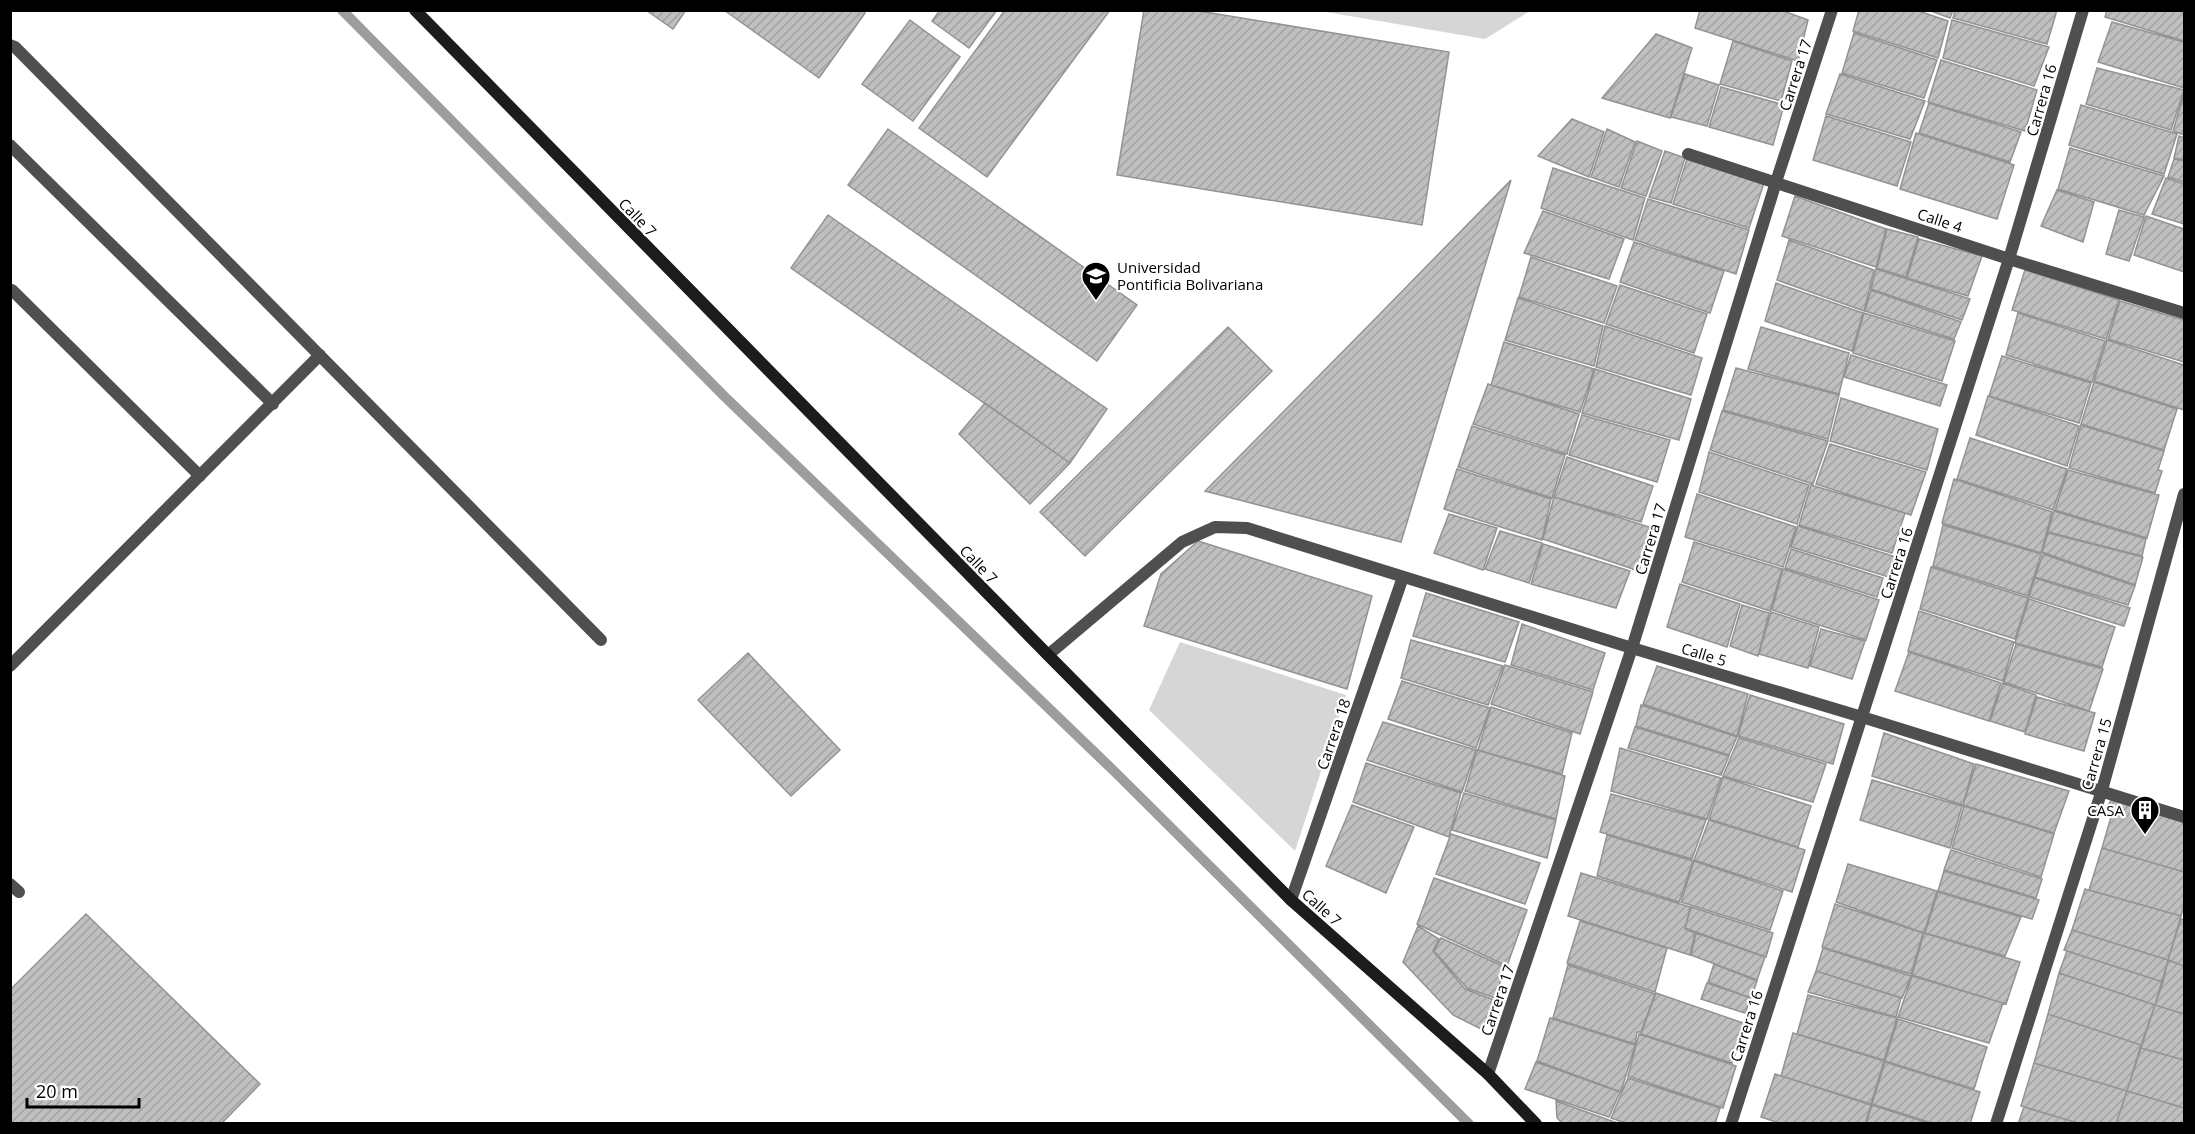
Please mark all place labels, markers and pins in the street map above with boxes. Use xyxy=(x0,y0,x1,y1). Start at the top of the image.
place label: Universidad Pontificia Bolivariana xyxy=(1117,257,1263,294)
school or university icon: Universidad Pontificia Bolivariana xyxy=(1080,260,1112,302)
building icon: CASA xyxy=(2129,794,2161,836)
place label: CASA xyxy=(2087,800,2125,820)

